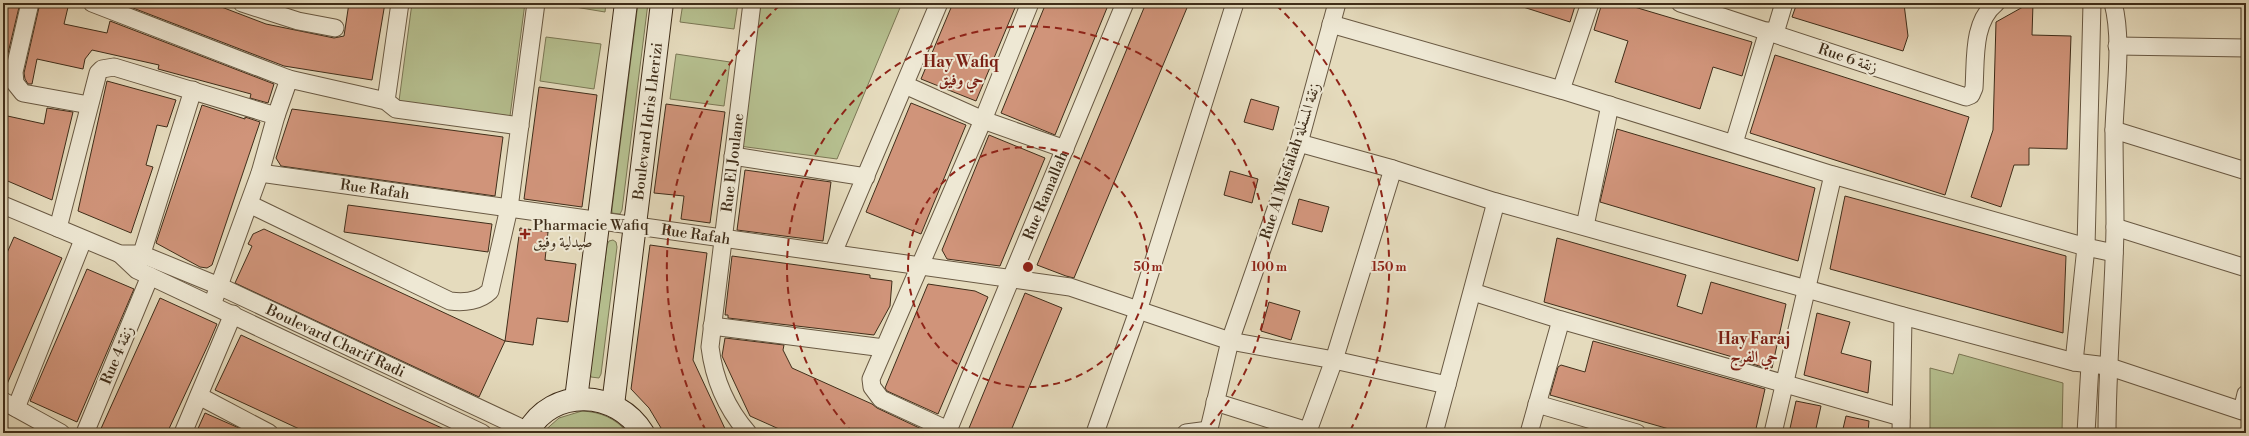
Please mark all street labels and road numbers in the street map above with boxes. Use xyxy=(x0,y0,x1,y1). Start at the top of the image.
street label: Rue 6 زنقة xyxy=(1815,39,1880,78)
street label: Boulevard Idris Lherizi xyxy=(629,41,667,202)
street label: Rue Al Misfalah زنقة المسفلة xyxy=(1256,80,1325,242)
street label: Rue El Joulane xyxy=(718,112,748,213)
street label: Rue Ramallah xyxy=(1019,149,1073,243)
street label: Rue Rafah xyxy=(339,175,411,204)
street label: Rue Rafah xyxy=(660,221,732,249)
street label: Boulevard Charif Radi xyxy=(262,300,408,382)
street label: Rue 4 زنقة xyxy=(97,323,138,387)

